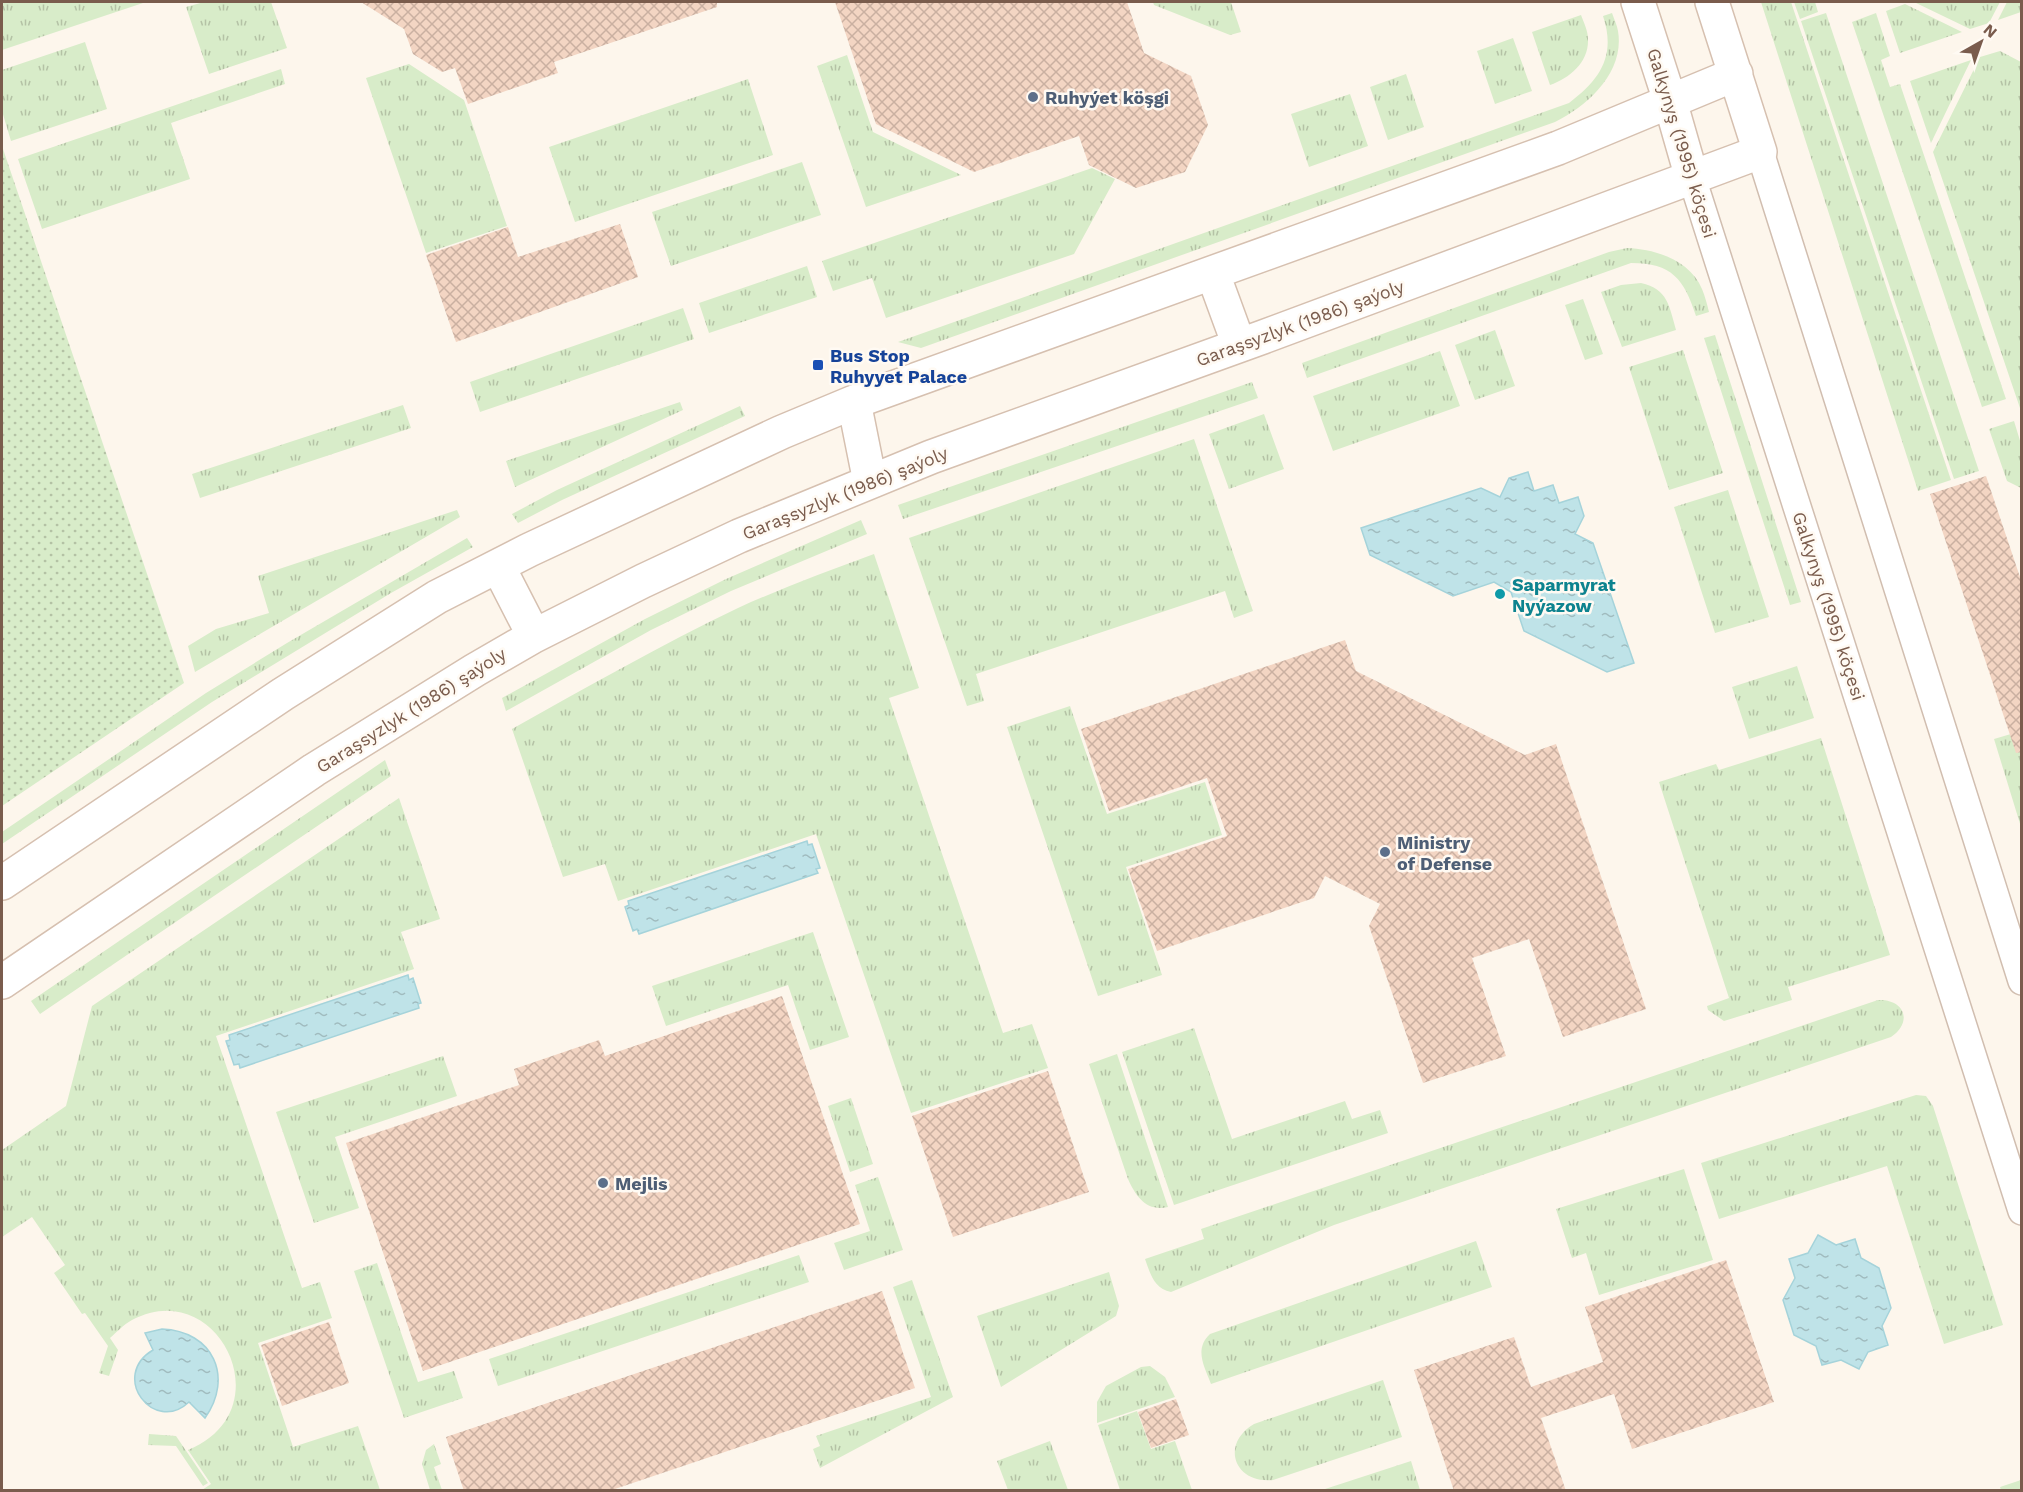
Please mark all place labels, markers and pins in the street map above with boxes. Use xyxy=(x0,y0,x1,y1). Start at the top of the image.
place label: Ruhyýet köşgi xyxy=(1045,87,1169,108)
marker: Ruhyýet köşgi xyxy=(1026,90,1040,104)
place label: Bus Stop Ruhyyet Palace xyxy=(830,345,967,387)
marker: Bus Stop Ruhyyet Palace xyxy=(811,358,825,372)
place label: Saparmyrat Nyýazow xyxy=(1512,574,1616,616)
marker: Saparmyrat Nyýazow xyxy=(1493,587,1507,601)
place label: Ministry of Defense xyxy=(1397,832,1492,874)
marker: Ministry of Defense xyxy=(1378,845,1392,859)
place label: Mejlis xyxy=(615,1173,668,1194)
marker: Mejlis xyxy=(596,1176,610,1190)

